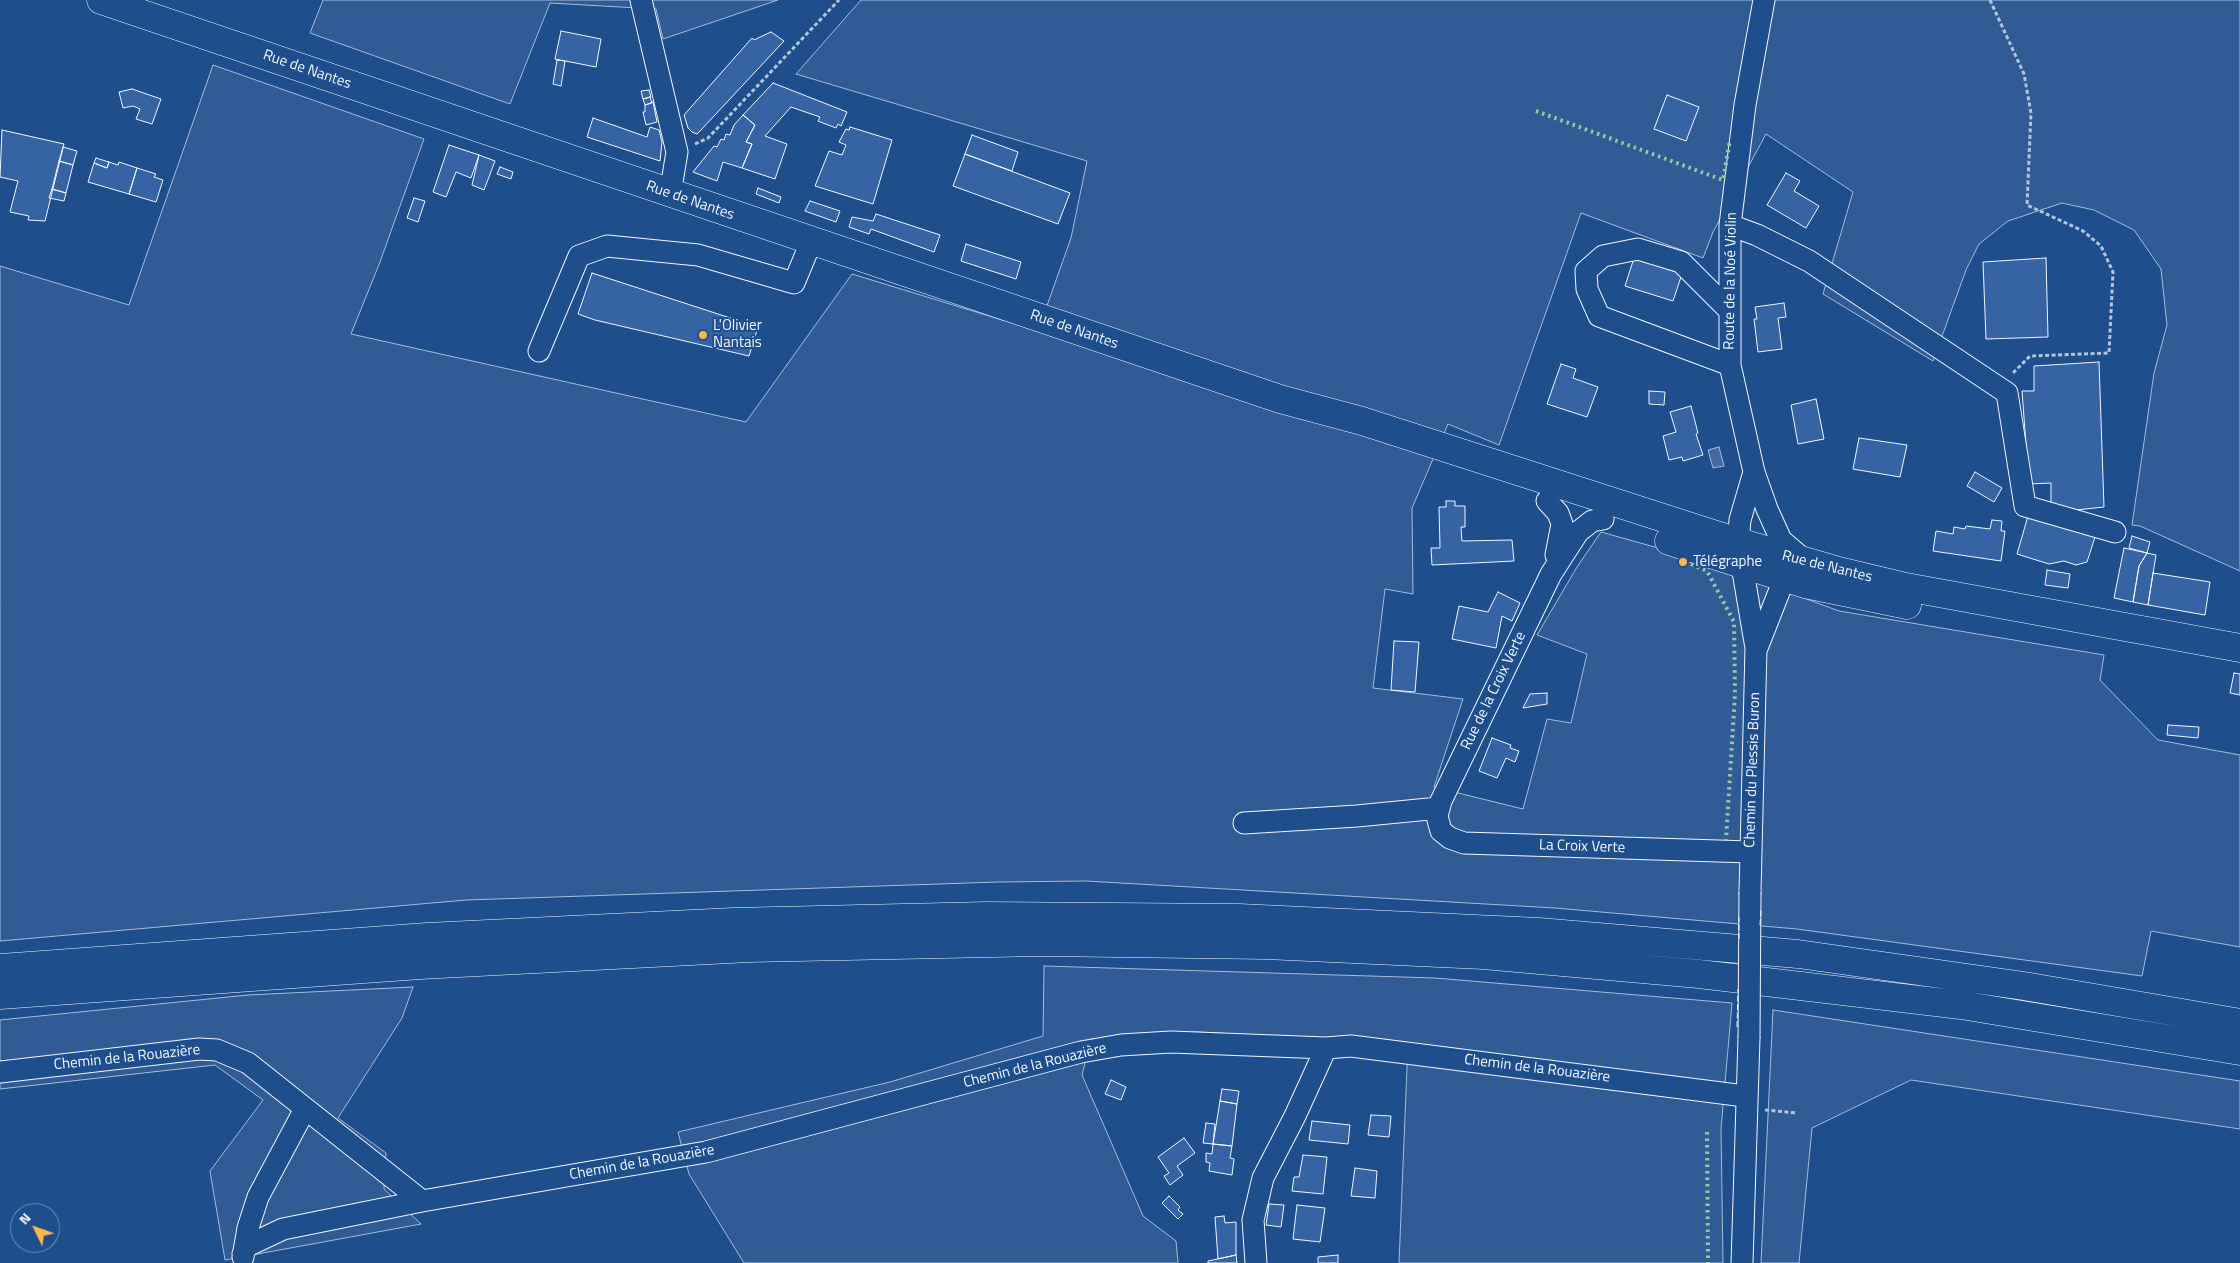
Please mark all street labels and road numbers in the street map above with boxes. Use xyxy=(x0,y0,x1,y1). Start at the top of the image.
street label: Rue de Nantes xyxy=(260,46,354,94)
street label: Rue de Nantes xyxy=(643,177,737,225)
street label: Route de la Noé Violin xyxy=(1721,212,1741,350)
street label: Rue de Nantes xyxy=(1027,306,1121,354)
street label: Rue de Nantes xyxy=(1780,547,1874,587)
street label: Rue de la Croix Verte xyxy=(1458,629,1530,753)
street label: Chemin du Plessis Buron xyxy=(1741,692,1765,848)
street label: La Croix Verte xyxy=(1539,836,1625,858)
street label: Chemin de la Rouazière xyxy=(962,1040,1108,1092)
street label: Chemin de la Rouazière xyxy=(53,1041,201,1075)
street label: Chemin de la Rouazière xyxy=(1463,1051,1611,1087)
street label: Chemin de la Rouazière xyxy=(568,1141,716,1185)

